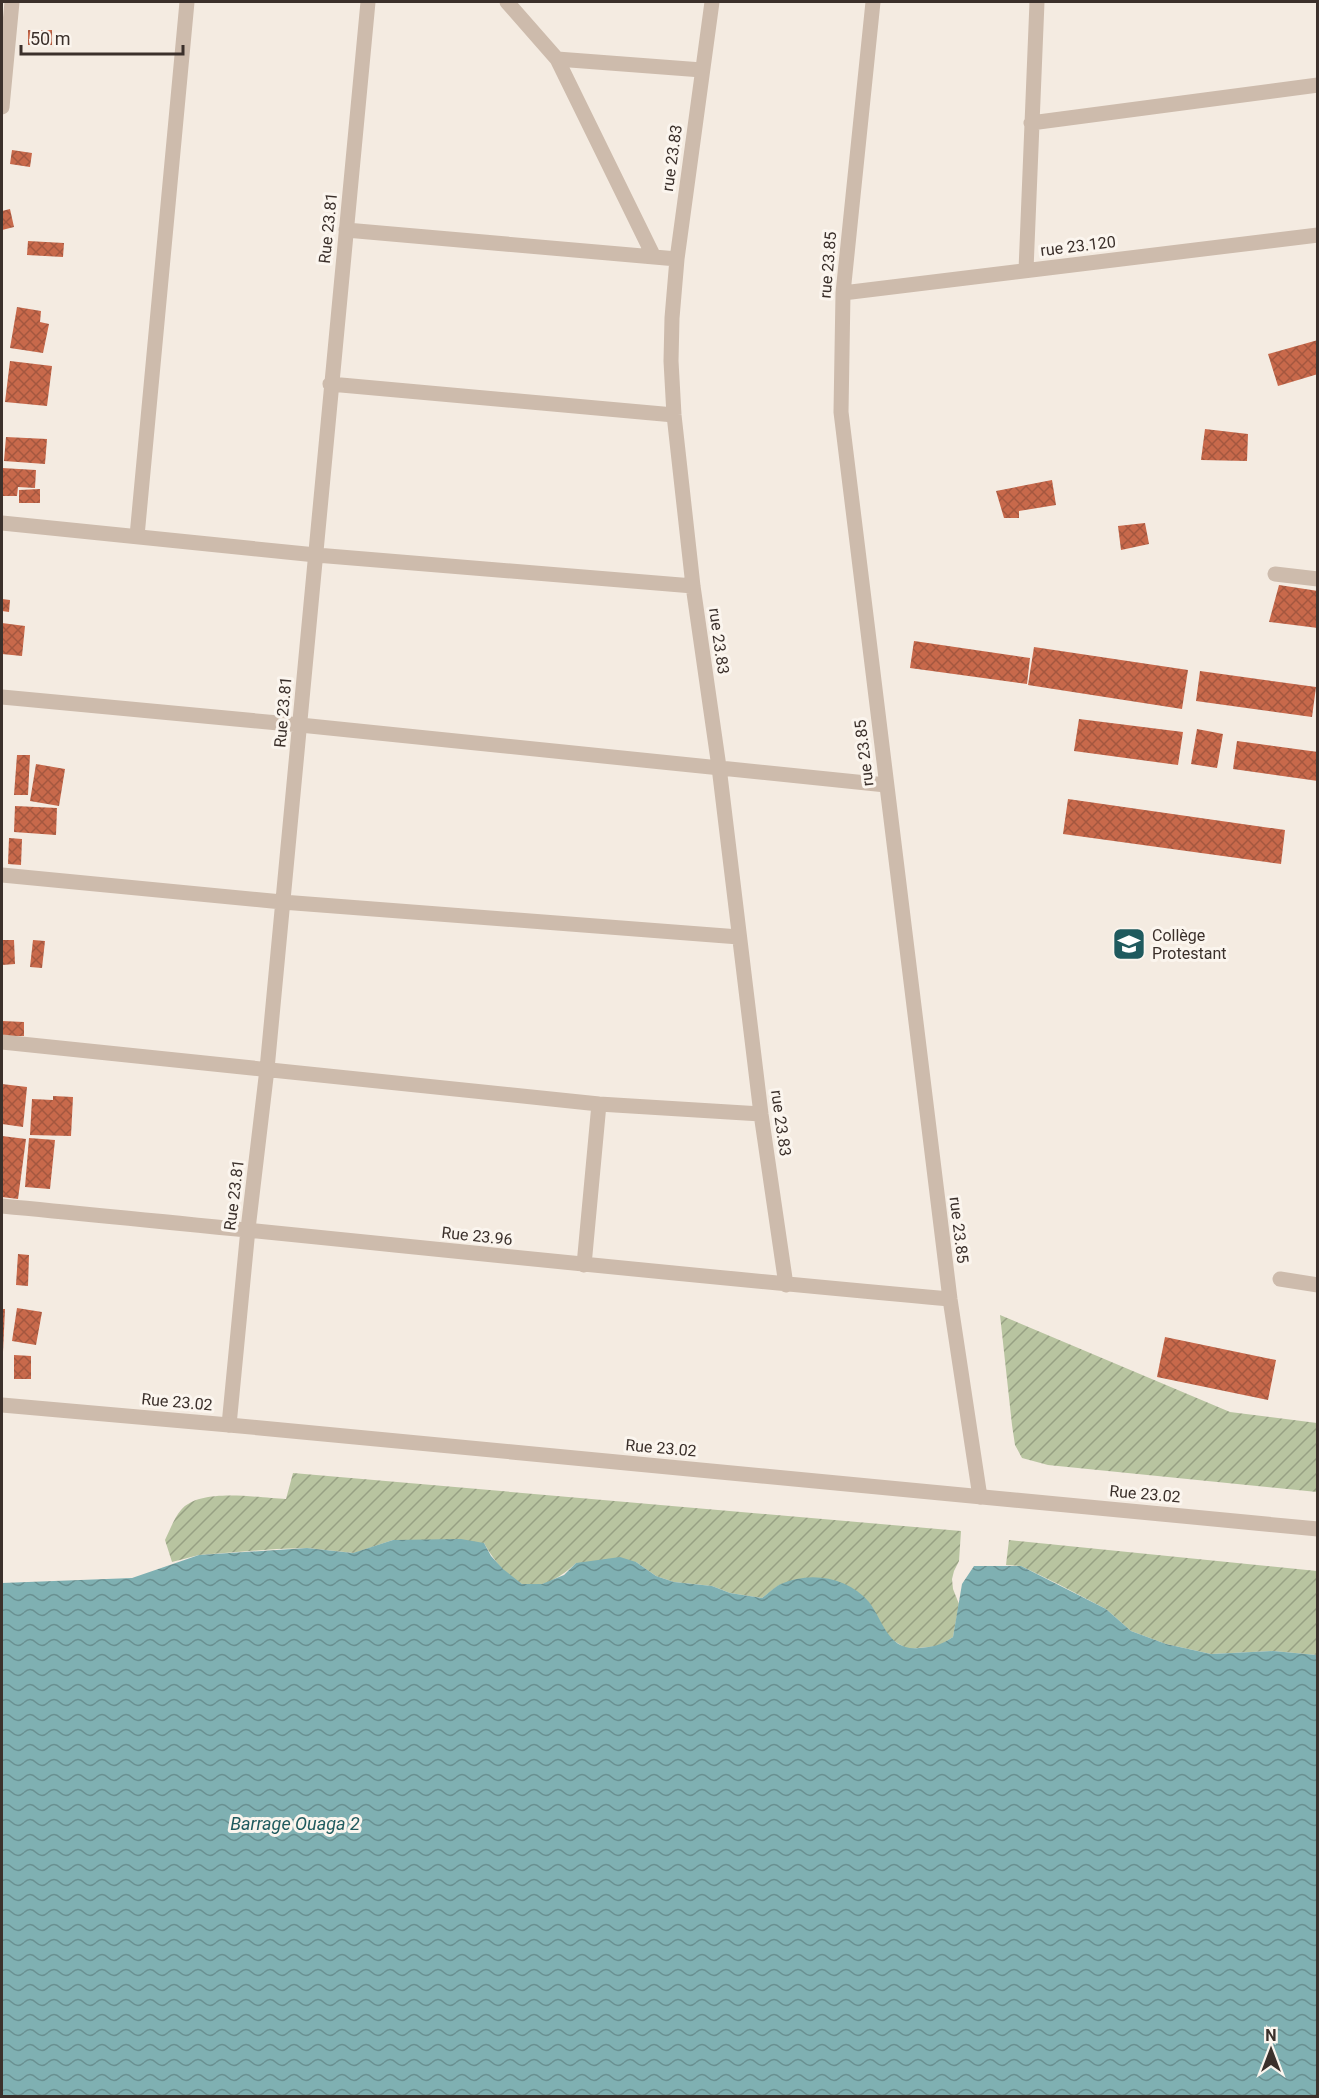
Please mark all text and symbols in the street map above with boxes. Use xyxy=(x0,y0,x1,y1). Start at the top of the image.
scale bar xyxy=(21,18,183,56)
text: 50 m xyxy=(30,28,70,49)
street label: rue 23.83 xyxy=(658,124,686,192)
street label: Rue 23.81 xyxy=(315,192,341,264)
street label: rue 23.85 xyxy=(816,231,840,299)
street label: rue 23.120 xyxy=(1039,232,1117,260)
street label: rue 23.83 xyxy=(705,607,733,675)
street label: Rue 23.81 xyxy=(270,676,296,748)
street label: rue 23.85 xyxy=(850,719,878,787)
school or university icon: Collège Protestant xyxy=(1111,926,1147,962)
place label: Collège Protestant xyxy=(1152,926,1226,963)
street label: rue 23.83 xyxy=(767,1089,795,1157)
street label: Rue 23.81 xyxy=(220,1158,248,1232)
street label: rue 23.85 xyxy=(945,1196,973,1264)
street label: Rue 23.96 xyxy=(441,1223,513,1249)
street label: Rue 23.02 xyxy=(141,1389,213,1415)
street label: Rue 23.02 xyxy=(625,1435,697,1461)
street label: Rue 23.02 xyxy=(1109,1481,1181,1507)
water label: Barrage Ouaga 2 xyxy=(230,1813,360,1834)
north arrow xyxy=(1241,2020,1301,2080)
text: N xyxy=(1265,2026,1277,2045)

